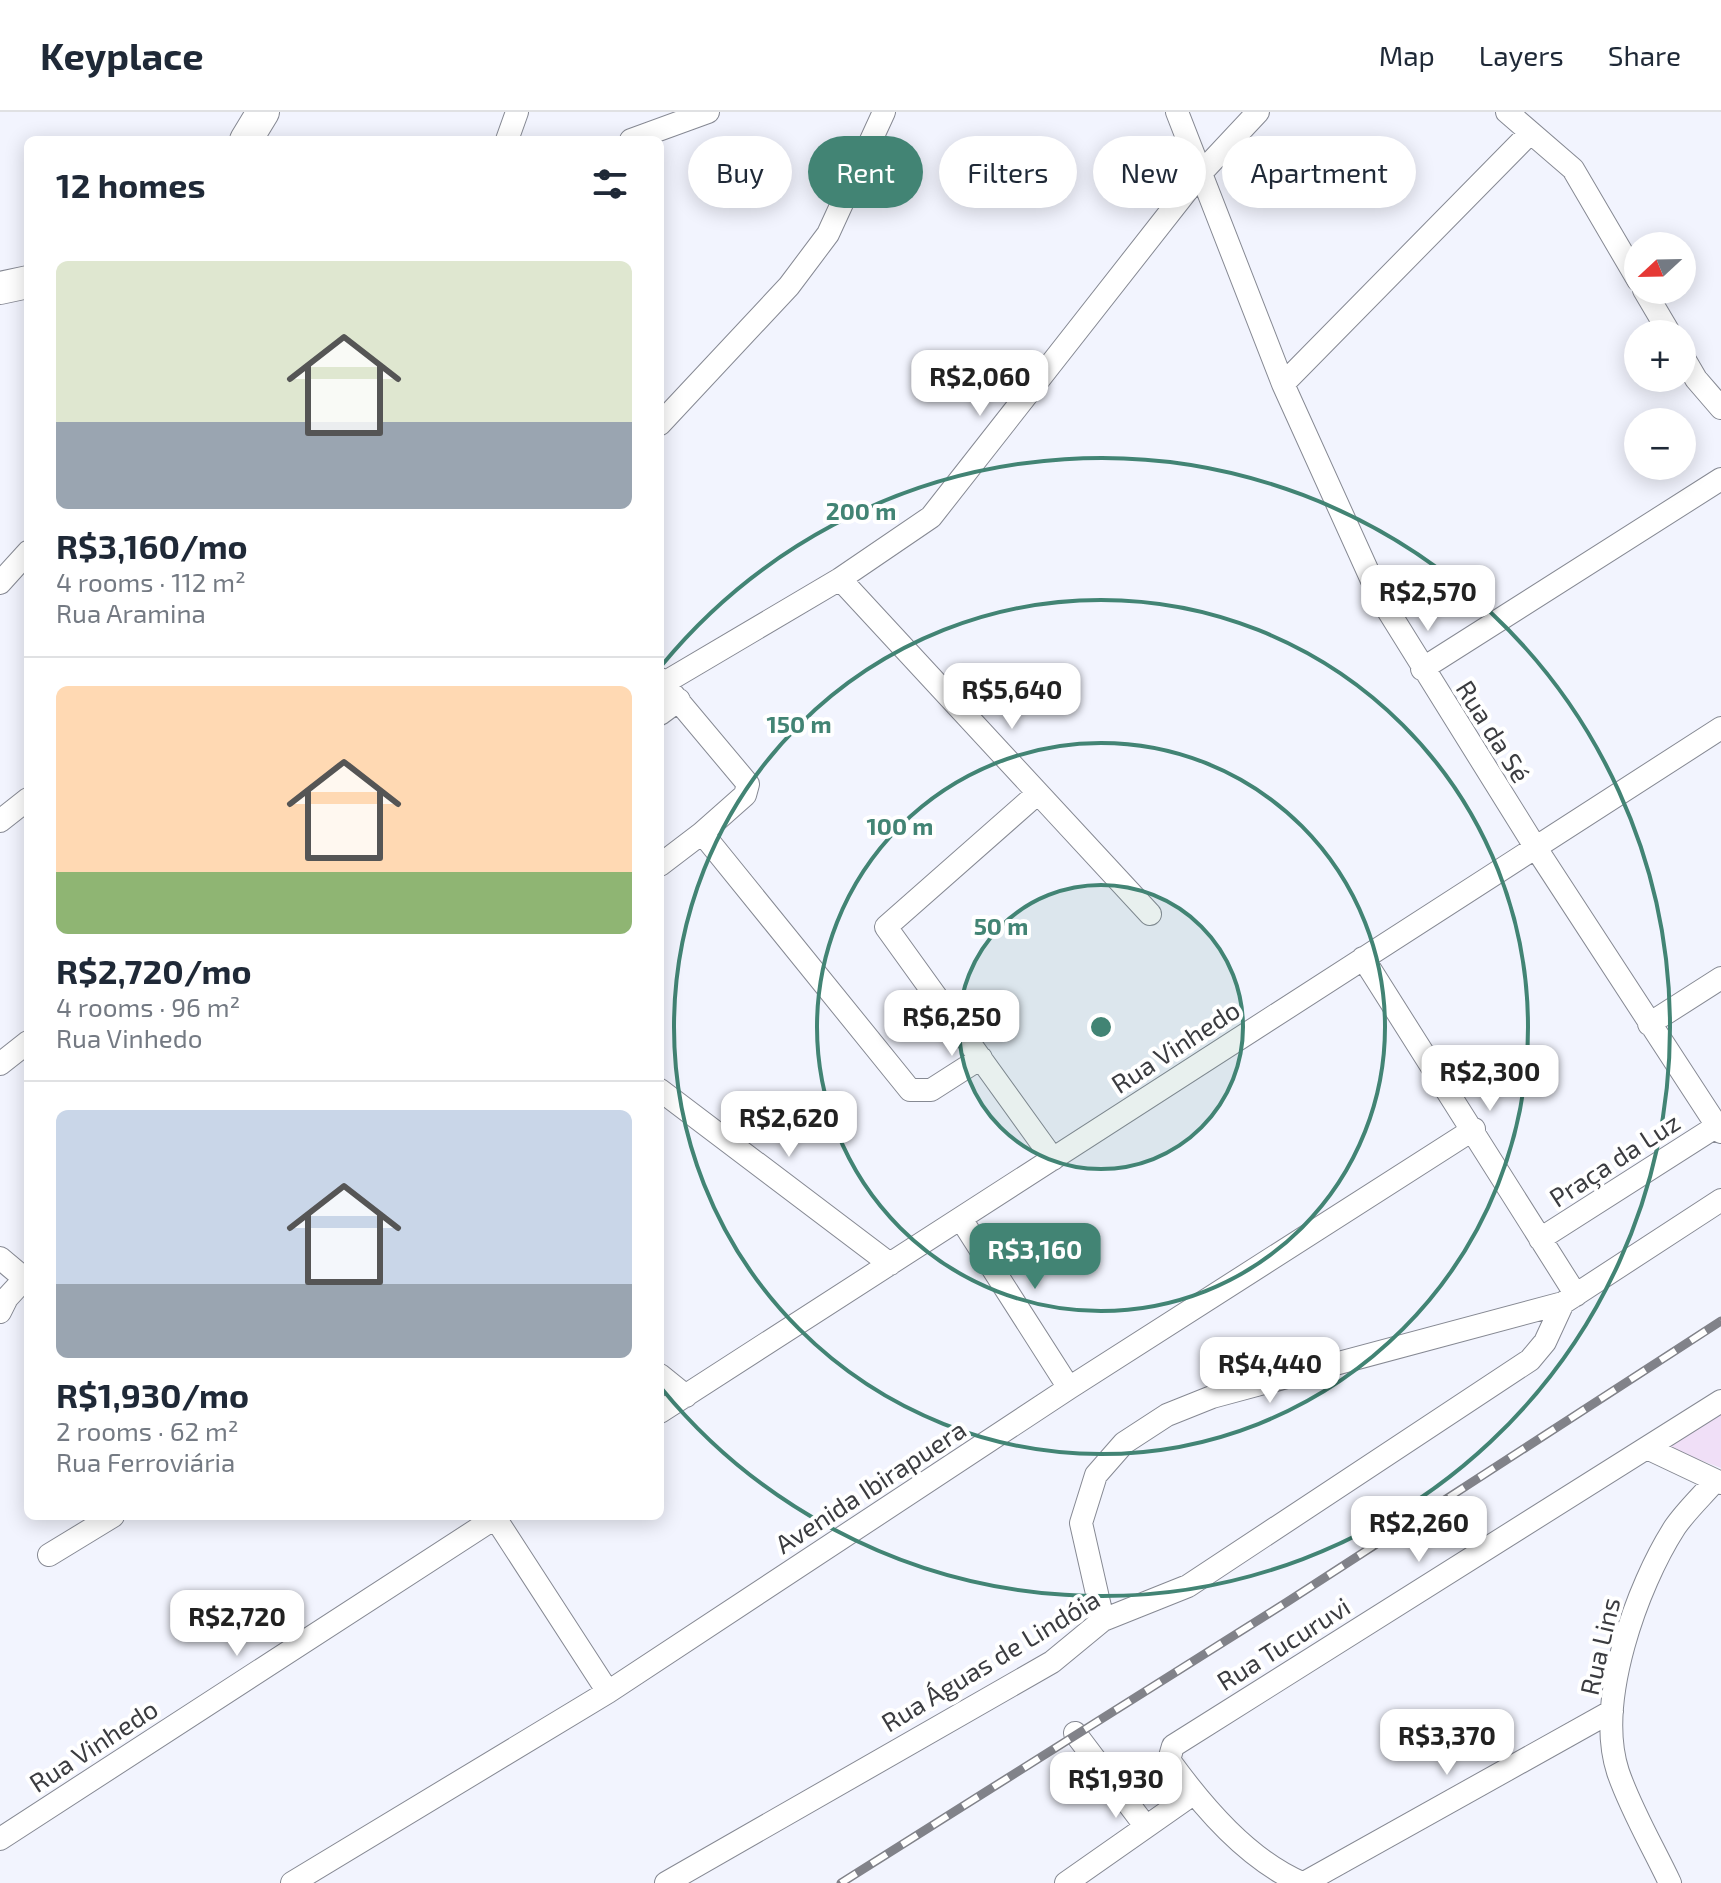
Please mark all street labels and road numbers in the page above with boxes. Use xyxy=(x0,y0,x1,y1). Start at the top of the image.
street label: Rua da Sé xyxy=(1451,674,1537,788)
street label: Rua Vinhedo xyxy=(1105,993,1245,1099)
street label: Praça da Luz xyxy=(1543,1105,1686,1214)
street label: Avenida Ibirapuera xyxy=(769,1413,971,1559)
street label: Rua Águas de Lindóia xyxy=(875,1583,1105,1737)
street label: Rua Tucuruvi xyxy=(1211,1590,1355,1696)
street label: Rua Lins xyxy=(1573,1594,1625,1698)
street label: Rua Vinhedo xyxy=(23,1692,163,1798)

